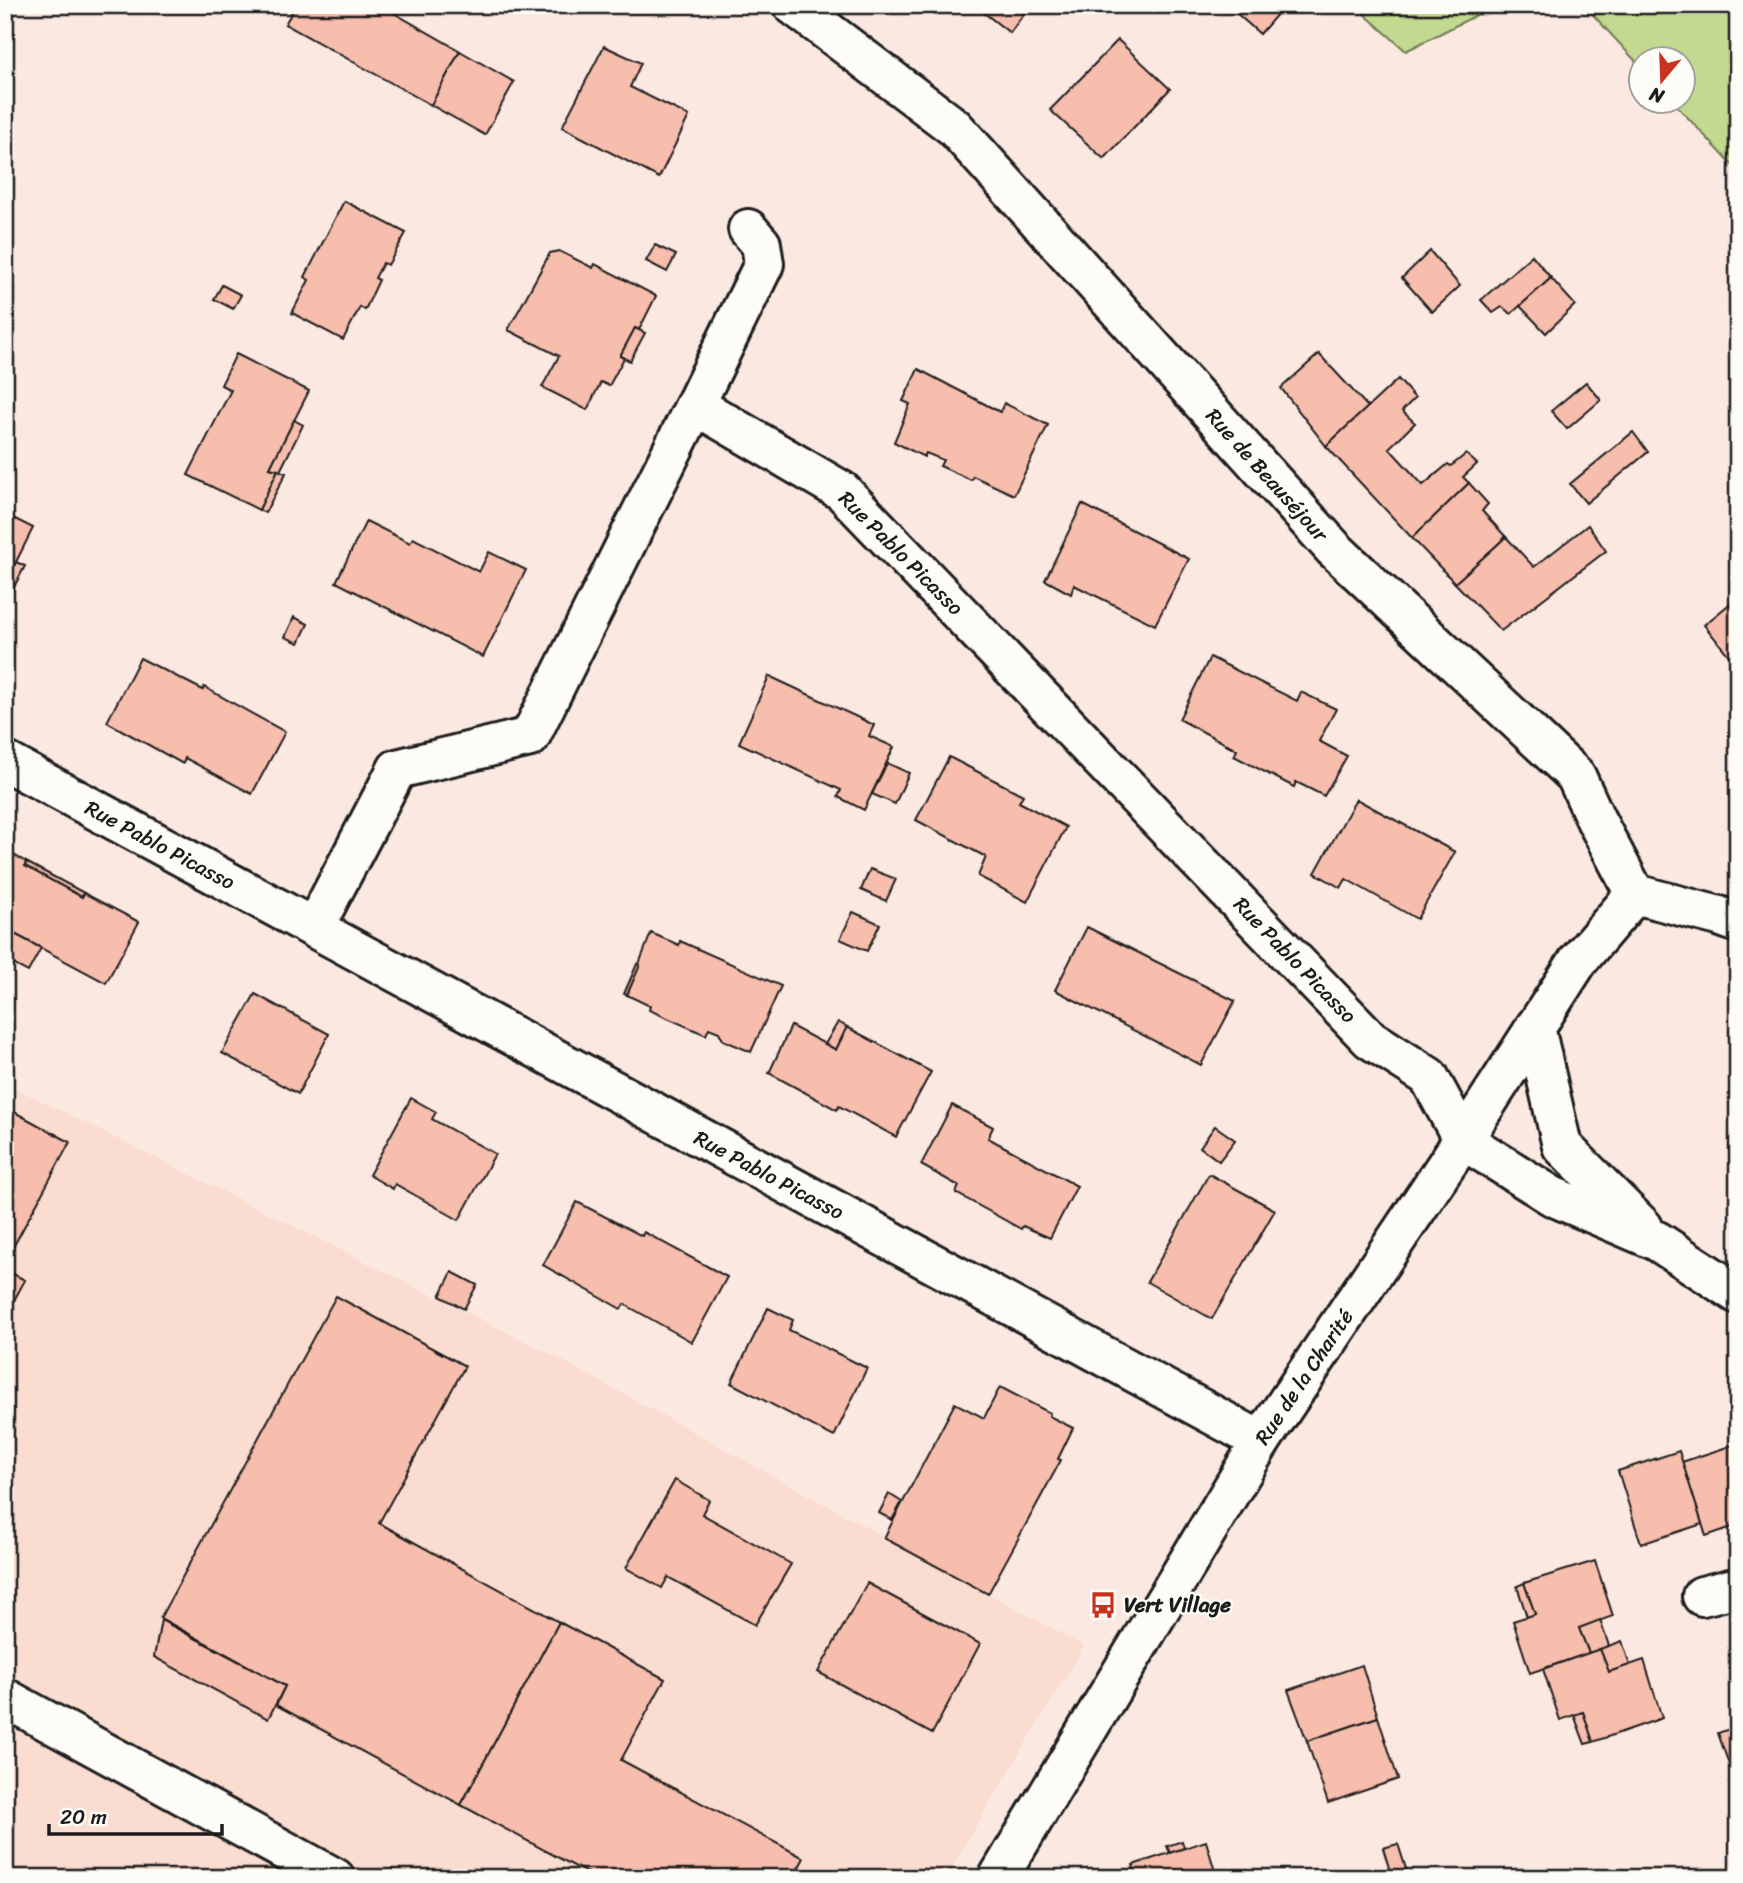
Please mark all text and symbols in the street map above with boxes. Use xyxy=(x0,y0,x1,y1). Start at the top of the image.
north arrow xyxy=(1628,46,1698,116)
text: N xyxy=(1644,78,1669,114)
street label: Rue de Beauséjour xyxy=(1196,399,1339,552)
street label: Rue Pablo Picasso xyxy=(829,481,973,625)
street label: Rue Pablo Picasso xyxy=(78,789,242,901)
street label: Rue Pablo Picasso xyxy=(1224,887,1366,1033)
street label: Rue Pablo Picasso xyxy=(687,1119,851,1231)
street label: Rue de la Charité xyxy=(1244,1301,1364,1453)
place label: Vert Village xyxy=(1124,1586,1231,1624)
bus stop icon: Vert Village xyxy=(1088,1590,1118,1620)
scale bar xyxy=(49,1792,222,1836)
text: 20 m xyxy=(60,1798,107,1836)

